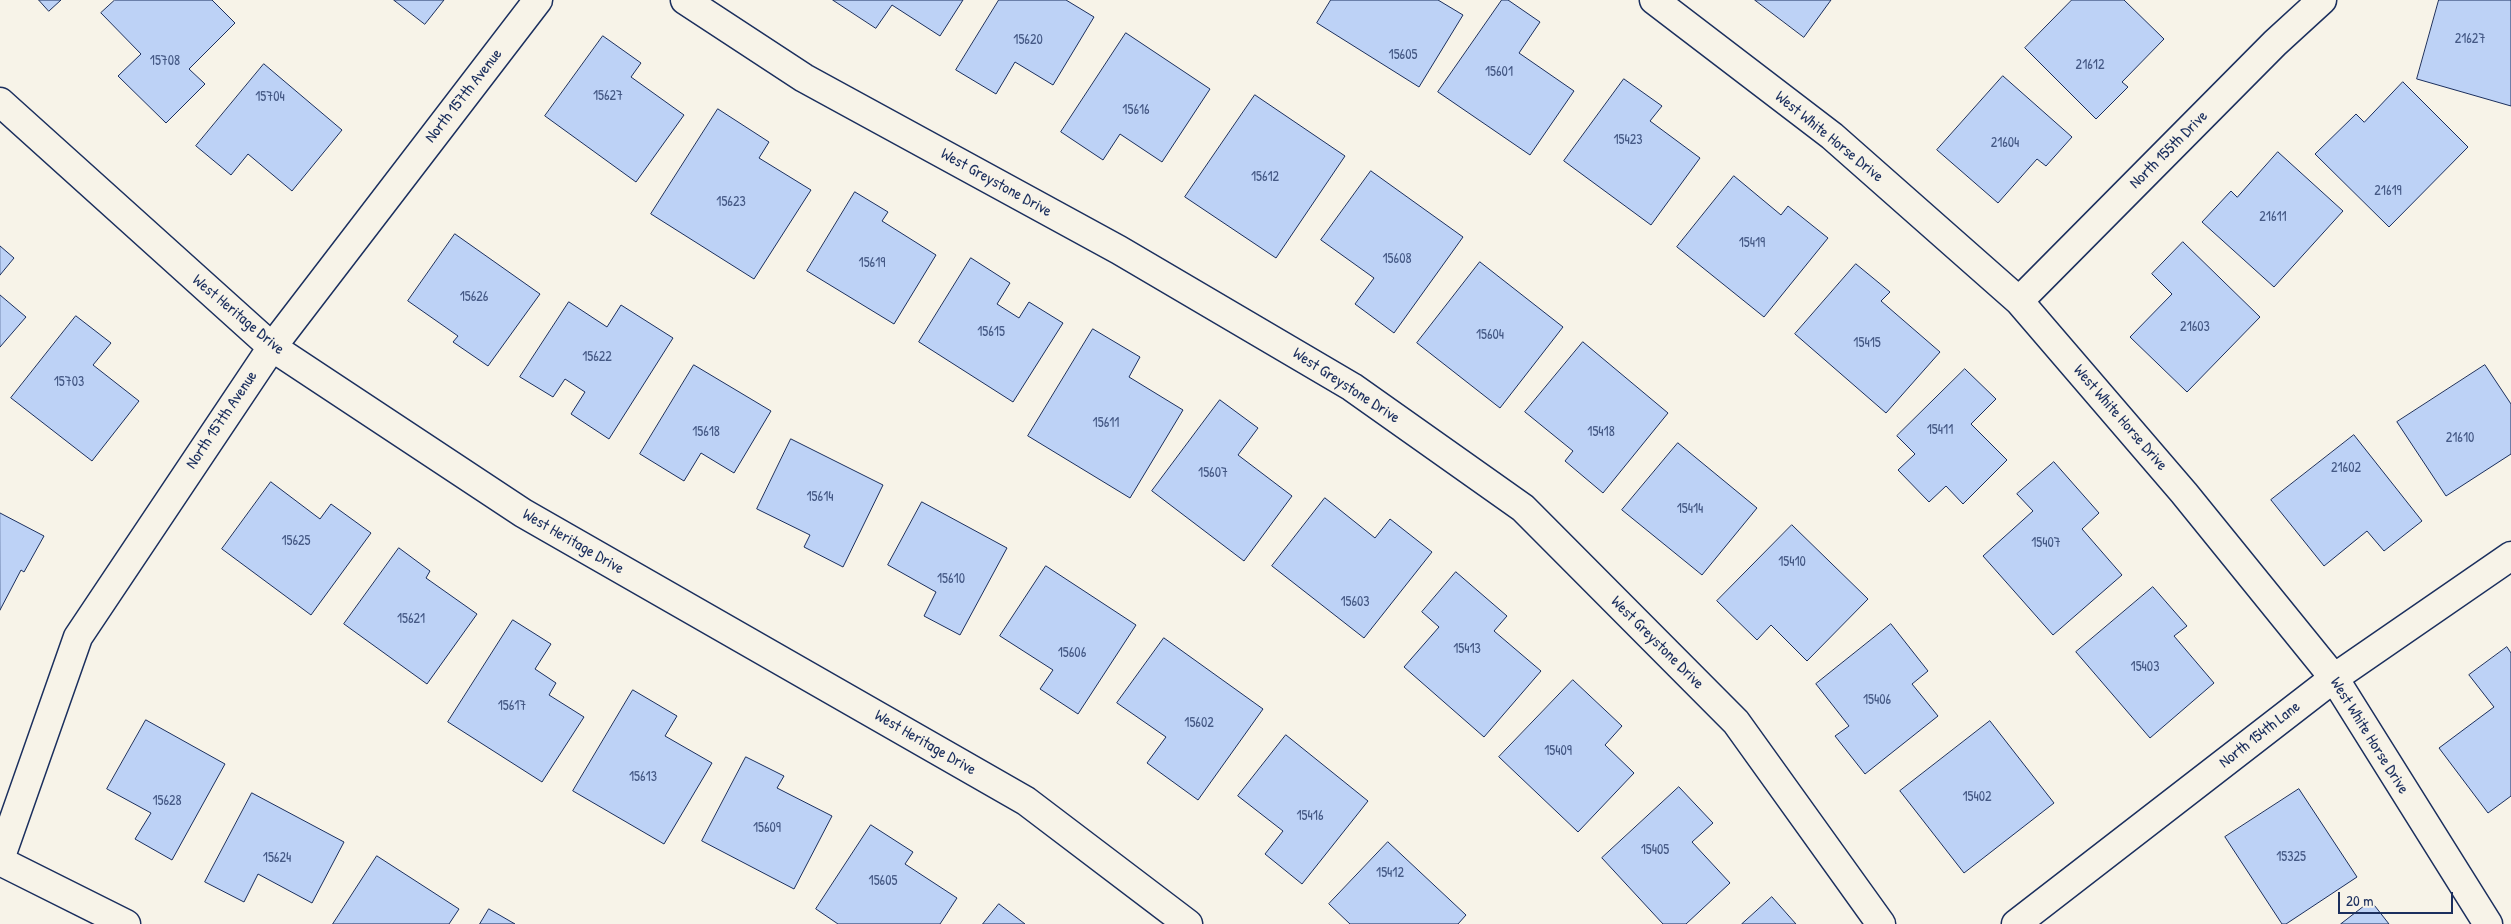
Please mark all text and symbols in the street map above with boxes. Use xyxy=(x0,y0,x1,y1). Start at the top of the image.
house number: 21627 xyxy=(2455,31,2485,47)
house number: 15620 xyxy=(1013,32,1043,48)
street label: North 157th Avenue xyxy=(421,45,507,147)
house number: 15605 xyxy=(1389,47,1417,63)
house number: 15708 xyxy=(150,53,180,69)
house number: 21612 xyxy=(2076,57,2104,73)
house number: 15601 xyxy=(1485,64,1513,80)
street label: West White Horse Drive xyxy=(1771,87,1887,187)
house number: 15627 xyxy=(593,88,623,104)
house number: 15704 xyxy=(255,89,285,105)
house number: 15616 xyxy=(1122,102,1150,118)
street label: North 155th Drive xyxy=(2126,107,2212,193)
house number: 15423 xyxy=(1613,132,1643,148)
house number: 21604 xyxy=(1991,135,2019,151)
street label: West Greystone Drive xyxy=(937,145,1055,221)
house number: 15612 xyxy=(1251,169,1279,185)
house number: 21619 xyxy=(2374,183,2402,199)
house number: 15623 xyxy=(716,194,746,210)
house number: 21611 xyxy=(2259,209,2287,225)
house number: 15419 xyxy=(1739,235,1765,251)
house number: 15608 xyxy=(1383,251,1411,267)
house number: 15619 xyxy=(859,255,885,271)
street label: West Heritage Drive xyxy=(188,271,288,359)
house number: 15626 xyxy=(460,289,488,305)
house number: 21603 xyxy=(2180,319,2210,335)
house number: 15615 xyxy=(977,324,1005,340)
house number: 15604 xyxy=(1476,327,1504,343)
house number: 15415 xyxy=(1853,335,1881,351)
street label: West Greystone Drive xyxy=(1289,344,1403,428)
house number: 15622 xyxy=(582,349,612,365)
street label: West White Horse Drive xyxy=(2069,361,2171,475)
street label: North 157th Avenue xyxy=(182,367,262,473)
house number: 15703 xyxy=(54,374,84,390)
house number: 15611 xyxy=(1093,415,1119,431)
house number: 15411 xyxy=(1927,422,1953,438)
house number: 15618 xyxy=(692,424,720,440)
house number: 15418 xyxy=(1587,424,1615,440)
house number: 21610 xyxy=(2446,430,2474,446)
house number: 21602 xyxy=(2331,460,2361,476)
house number: 15607 xyxy=(1198,465,1228,481)
house number: 15614 xyxy=(807,489,833,505)
house number: 15414 xyxy=(1677,501,1703,517)
street label: West Heritage Drive xyxy=(519,505,627,579)
house number: 15625 xyxy=(281,533,311,549)
house number: 15407 xyxy=(2031,535,2061,551)
house number: 15410 xyxy=(1778,554,1806,570)
house number: 15610 xyxy=(937,571,965,587)
street label: West Greystone Drive xyxy=(1606,592,1708,694)
house number: 15603 xyxy=(1340,594,1370,610)
house number: 15621 xyxy=(397,611,425,627)
house number: 15413 xyxy=(1453,641,1481,657)
house number: 15606 xyxy=(1058,645,1086,661)
house number: 15403 xyxy=(2131,659,2159,675)
street label: West White Horse Drive xyxy=(2325,674,2413,798)
house number: 15406 xyxy=(1863,692,1891,708)
street label: North 154th Lane xyxy=(2216,697,2304,773)
house number: 15617 xyxy=(498,698,526,714)
street label: West Heritage Drive xyxy=(871,706,979,780)
house number: 15602 xyxy=(1184,715,1214,731)
house number: 15409 xyxy=(1544,743,1572,759)
house number: 15613 xyxy=(629,769,657,785)
house number: 15402 xyxy=(1962,789,1992,805)
house number: 15628 xyxy=(152,793,182,809)
house number: 15416 xyxy=(1297,808,1323,824)
house number: 15609 xyxy=(753,820,781,836)
house number: 15405 xyxy=(1641,842,1669,858)
house number: 15325 xyxy=(2276,849,2306,865)
house number: 15624 xyxy=(263,850,291,866)
house number: 15412 xyxy=(1376,865,1404,881)
house number: 15605 xyxy=(869,873,897,889)
scale bar xyxy=(2341,882,2456,914)
text: 20 m xyxy=(2346,890,2373,911)

